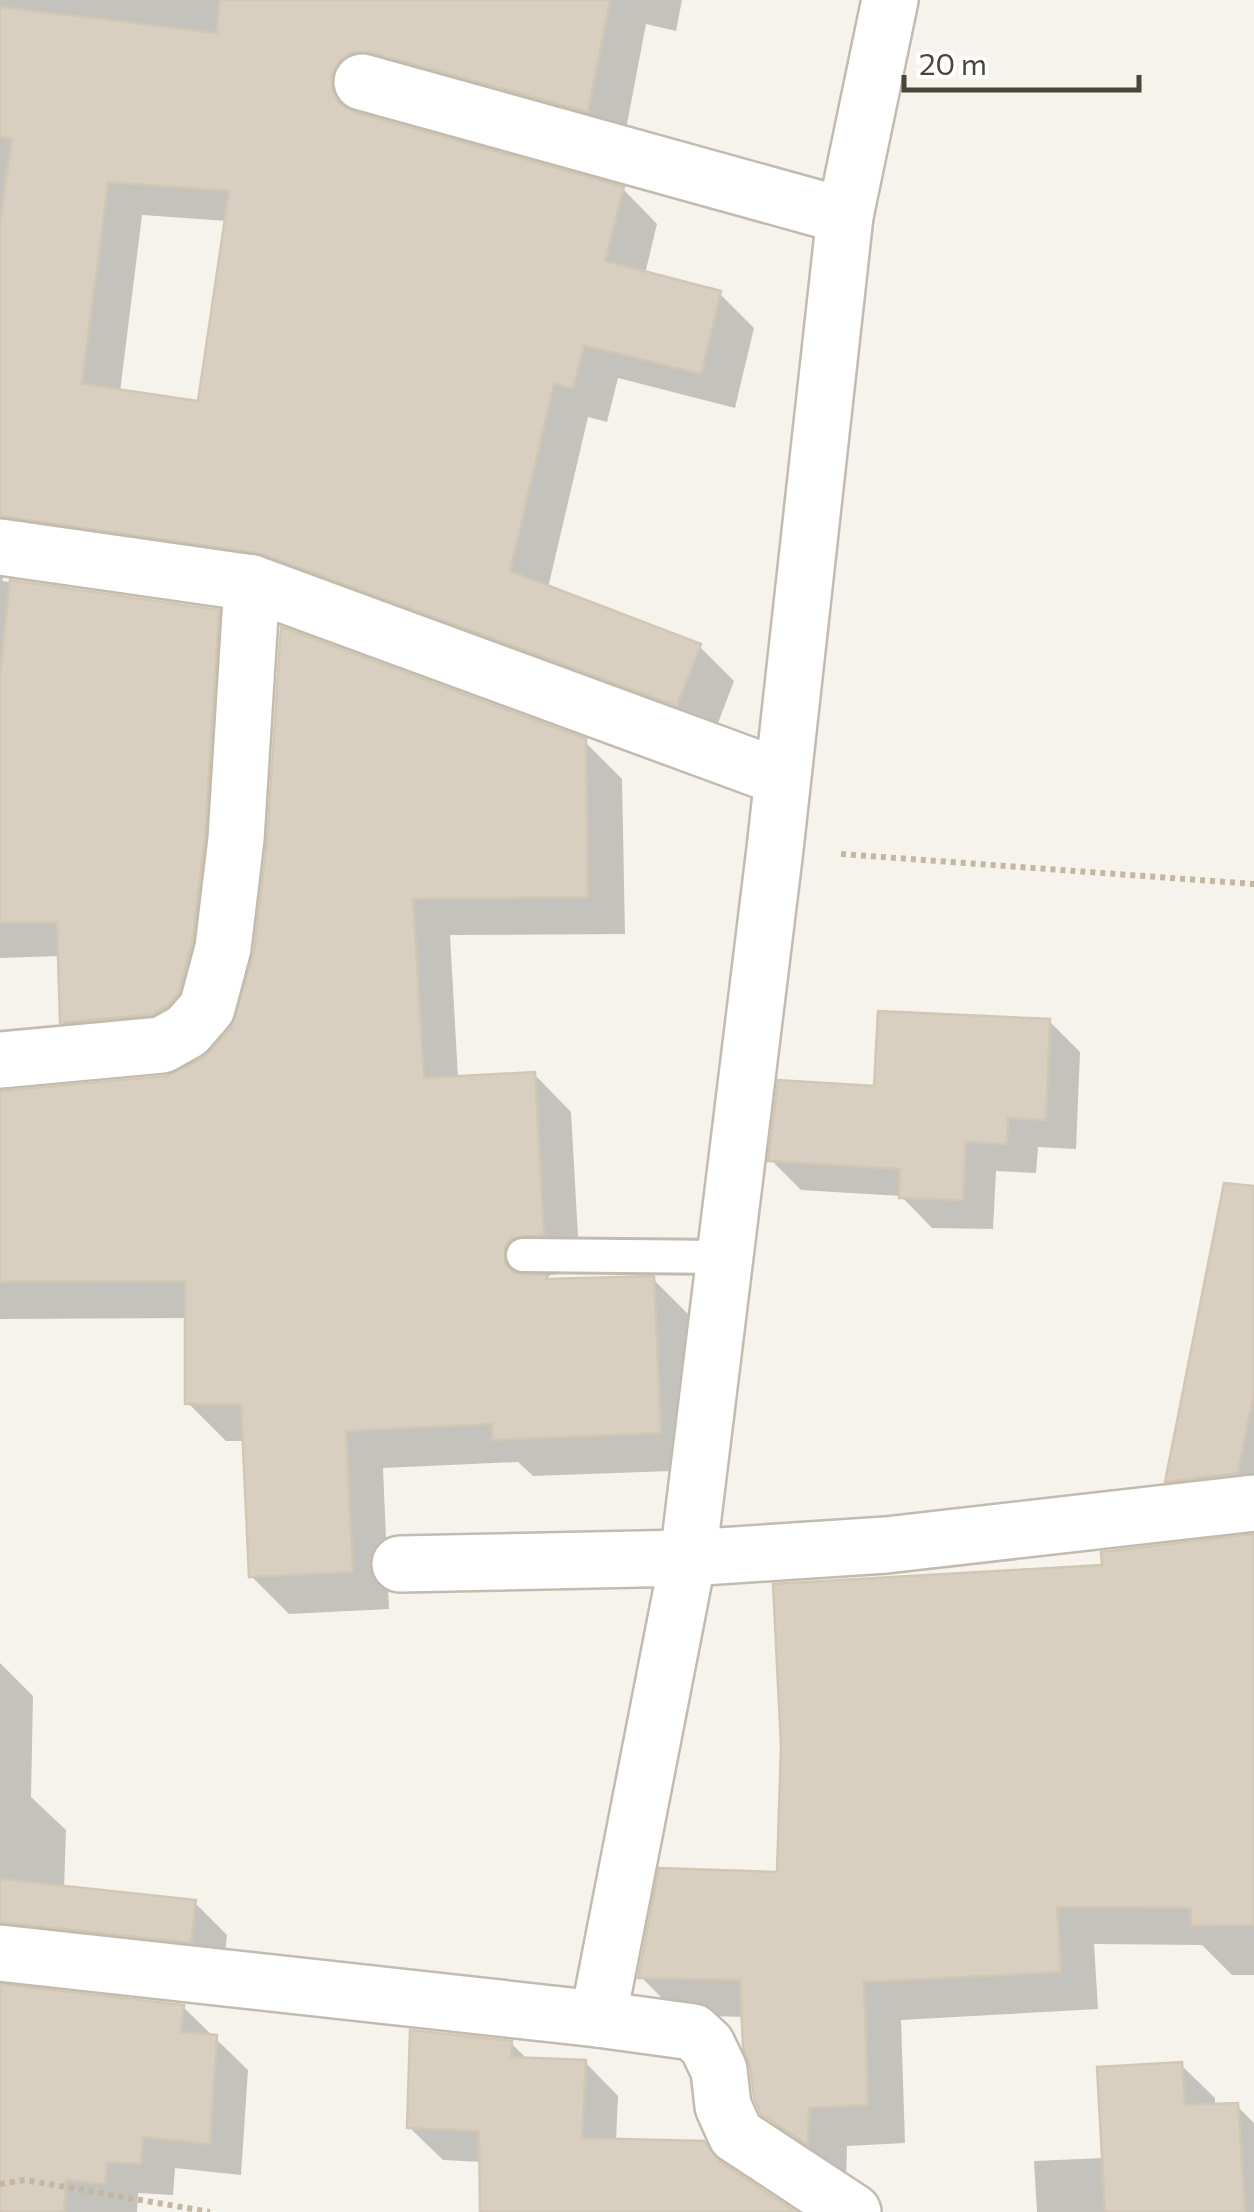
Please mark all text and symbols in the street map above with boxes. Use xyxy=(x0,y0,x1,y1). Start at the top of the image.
scale bar xyxy=(904,30,1139,92)
text: 20 m xyxy=(919,44,987,81)

